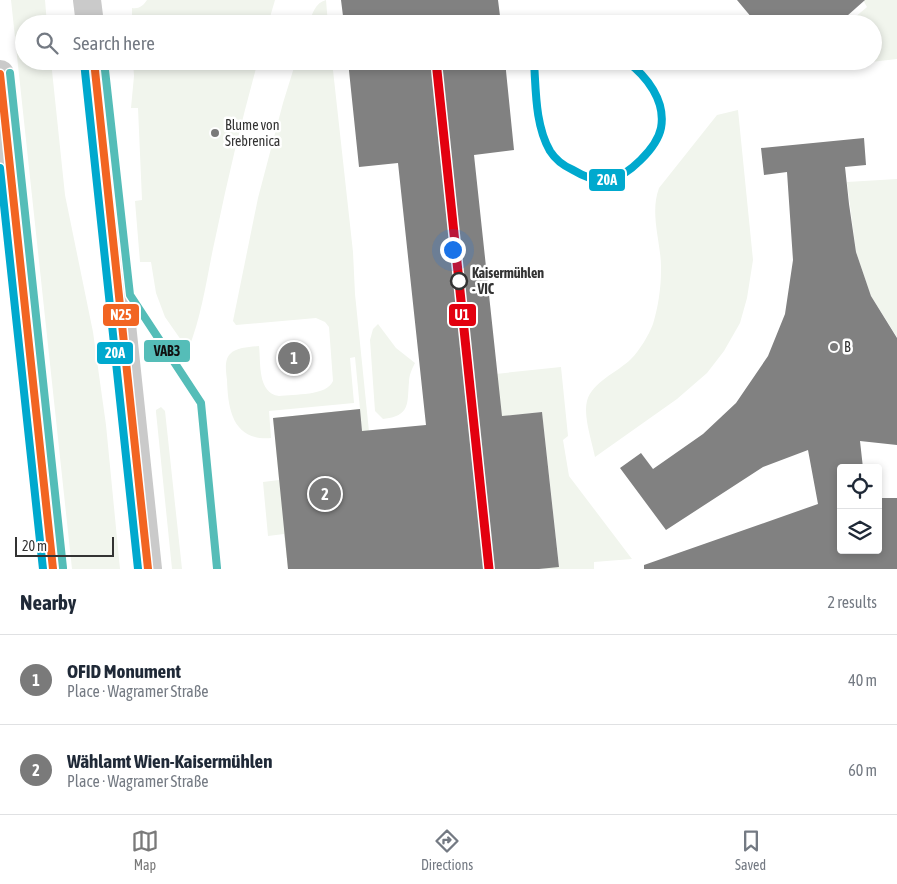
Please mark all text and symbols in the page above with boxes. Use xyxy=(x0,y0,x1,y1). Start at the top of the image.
search box xyxy=(15,15,882,70)
icon: search xyxy=(33,29,61,57)
text: Search here xyxy=(73,32,155,54)
place label: Blume von Srebrenica xyxy=(225,117,280,149)
marker: Blume von Srebrenica xyxy=(209,127,221,139)
line badge: 20A xyxy=(588,168,626,192)
text: 20A xyxy=(597,172,617,188)
your location xyxy=(440,237,466,263)
place label: Kaisermühlen - VIC xyxy=(472,265,544,297)
marker: Kaisermühlen - VIC xyxy=(450,272,468,290)
line badge: N25 xyxy=(102,303,140,327)
line badge: U1 xyxy=(448,303,477,327)
text: N25 xyxy=(110,307,132,323)
text: U1 xyxy=(455,307,470,323)
line badge: VAB3 xyxy=(143,339,191,363)
pin: 1 xyxy=(278,339,310,377)
place label: B xyxy=(844,339,851,355)
line badge: 20A xyxy=(96,341,134,365)
marker: B xyxy=(828,341,840,353)
text: VAB3 xyxy=(153,343,180,359)
text: 20A xyxy=(105,345,125,361)
map controls xyxy=(837,464,882,554)
button: locate xyxy=(837,464,882,509)
pin: 2 xyxy=(309,475,341,513)
button: layers xyxy=(837,509,882,554)
scale bar xyxy=(15,534,114,557)
text: 20 m xyxy=(22,538,47,554)
text: Nearby xyxy=(20,590,76,614)
text: 2 results xyxy=(827,593,877,611)
text: OFID Monument xyxy=(67,660,181,682)
text: 1 xyxy=(32,671,40,689)
text: 40 m xyxy=(848,671,877,689)
text: Place · Wagramer Straße xyxy=(67,682,208,700)
text: Wählamt Wien-Kaisermühlen xyxy=(67,750,272,772)
text: 2 xyxy=(32,761,40,779)
text: 60 m xyxy=(848,761,877,779)
text: Place · Wagramer Straße xyxy=(67,772,208,790)
tab: Map xyxy=(131,827,159,873)
tab: Directions xyxy=(421,827,473,873)
tab: Saved xyxy=(735,827,766,873)

